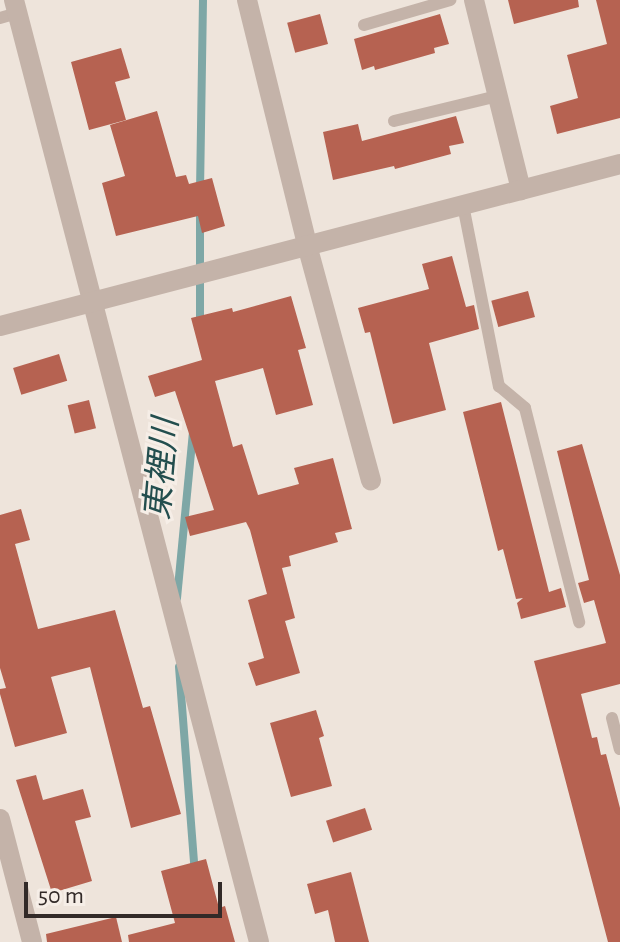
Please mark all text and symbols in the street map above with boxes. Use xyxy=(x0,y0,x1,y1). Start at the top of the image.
water label: 東裡川 xyxy=(138,416,188,522)
scale bar xyxy=(28,866,226,916)
text: 50 m xyxy=(38,884,84,908)

